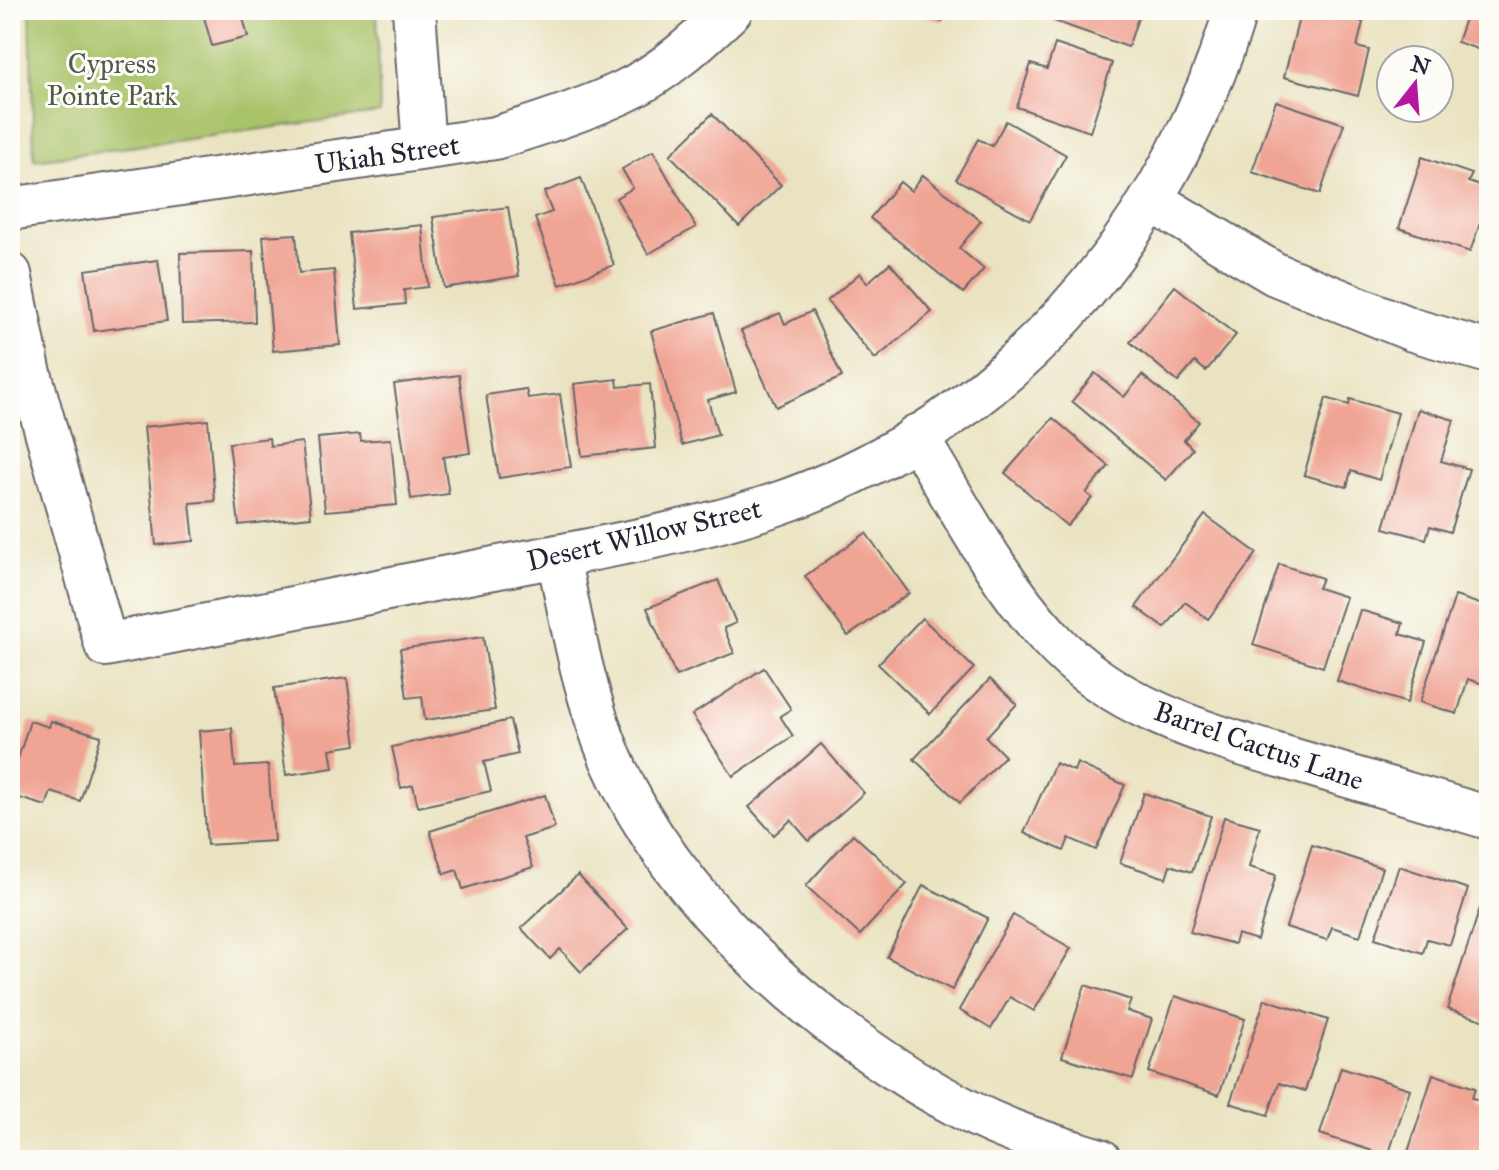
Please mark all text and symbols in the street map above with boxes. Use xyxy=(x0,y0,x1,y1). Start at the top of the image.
north arrow xyxy=(1375,44,1455,124)
park label: Cypress Pointe Park xyxy=(47,46,177,113)
text: N xyxy=(1408,50,1434,81)
street label: Ukiah Street xyxy=(312,127,462,182)
street label: Desert Willow Street xyxy=(523,490,765,578)
street label: Barrel Cactus Lane xyxy=(1149,693,1368,798)

